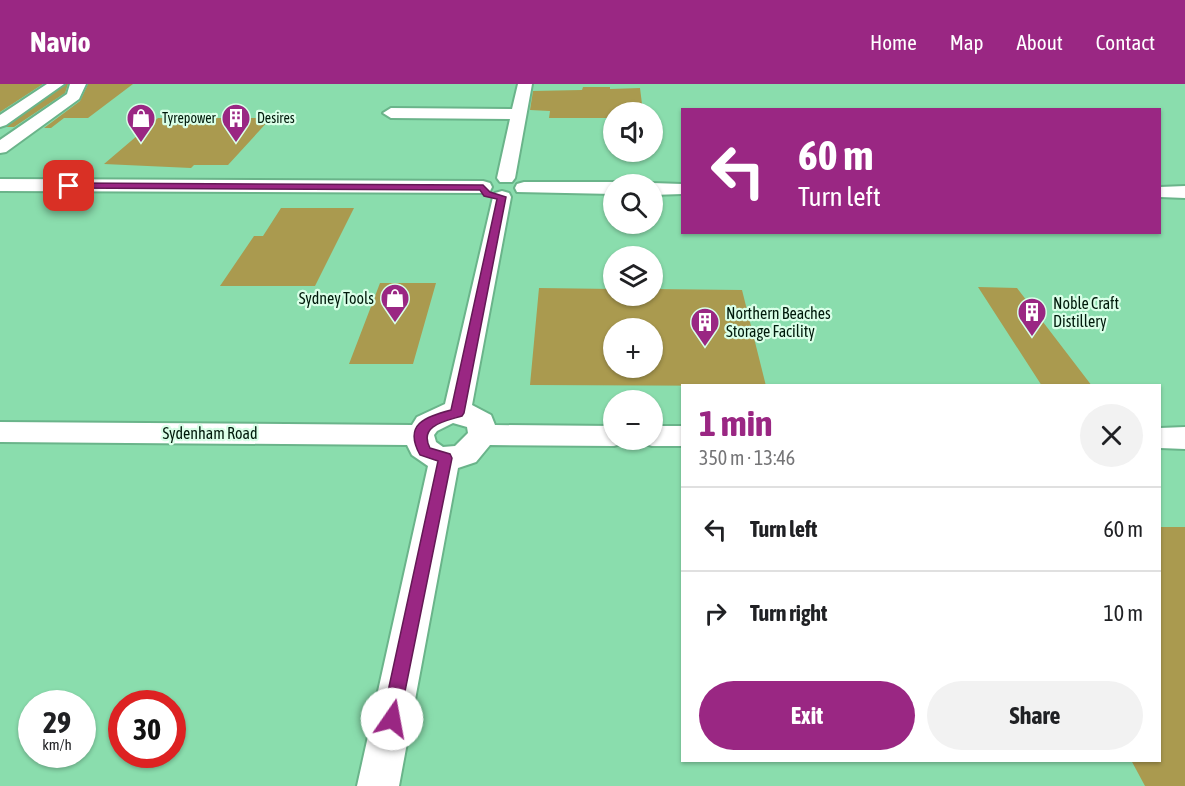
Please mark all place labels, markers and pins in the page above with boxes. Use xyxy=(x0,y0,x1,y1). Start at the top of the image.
shop icon: Tyrepower xyxy=(125,102,157,144)
building icon: Desires xyxy=(220,102,252,144)
place label: Tyrepower xyxy=(162,110,216,126)
place label: Desires xyxy=(257,110,295,126)
pin xyxy=(43,160,94,211)
shop icon: Sydney Tools xyxy=(379,282,411,324)
place label: Sydney Tools xyxy=(299,289,374,308)
place label: Noble Craft Distillery xyxy=(1053,294,1120,331)
building icon: Noble Craft Distillery xyxy=(1016,296,1048,338)
place label: Northern Beaches Storage Facility xyxy=(726,304,831,341)
building icon: Northern Beaches Storage Facility xyxy=(689,306,721,348)

